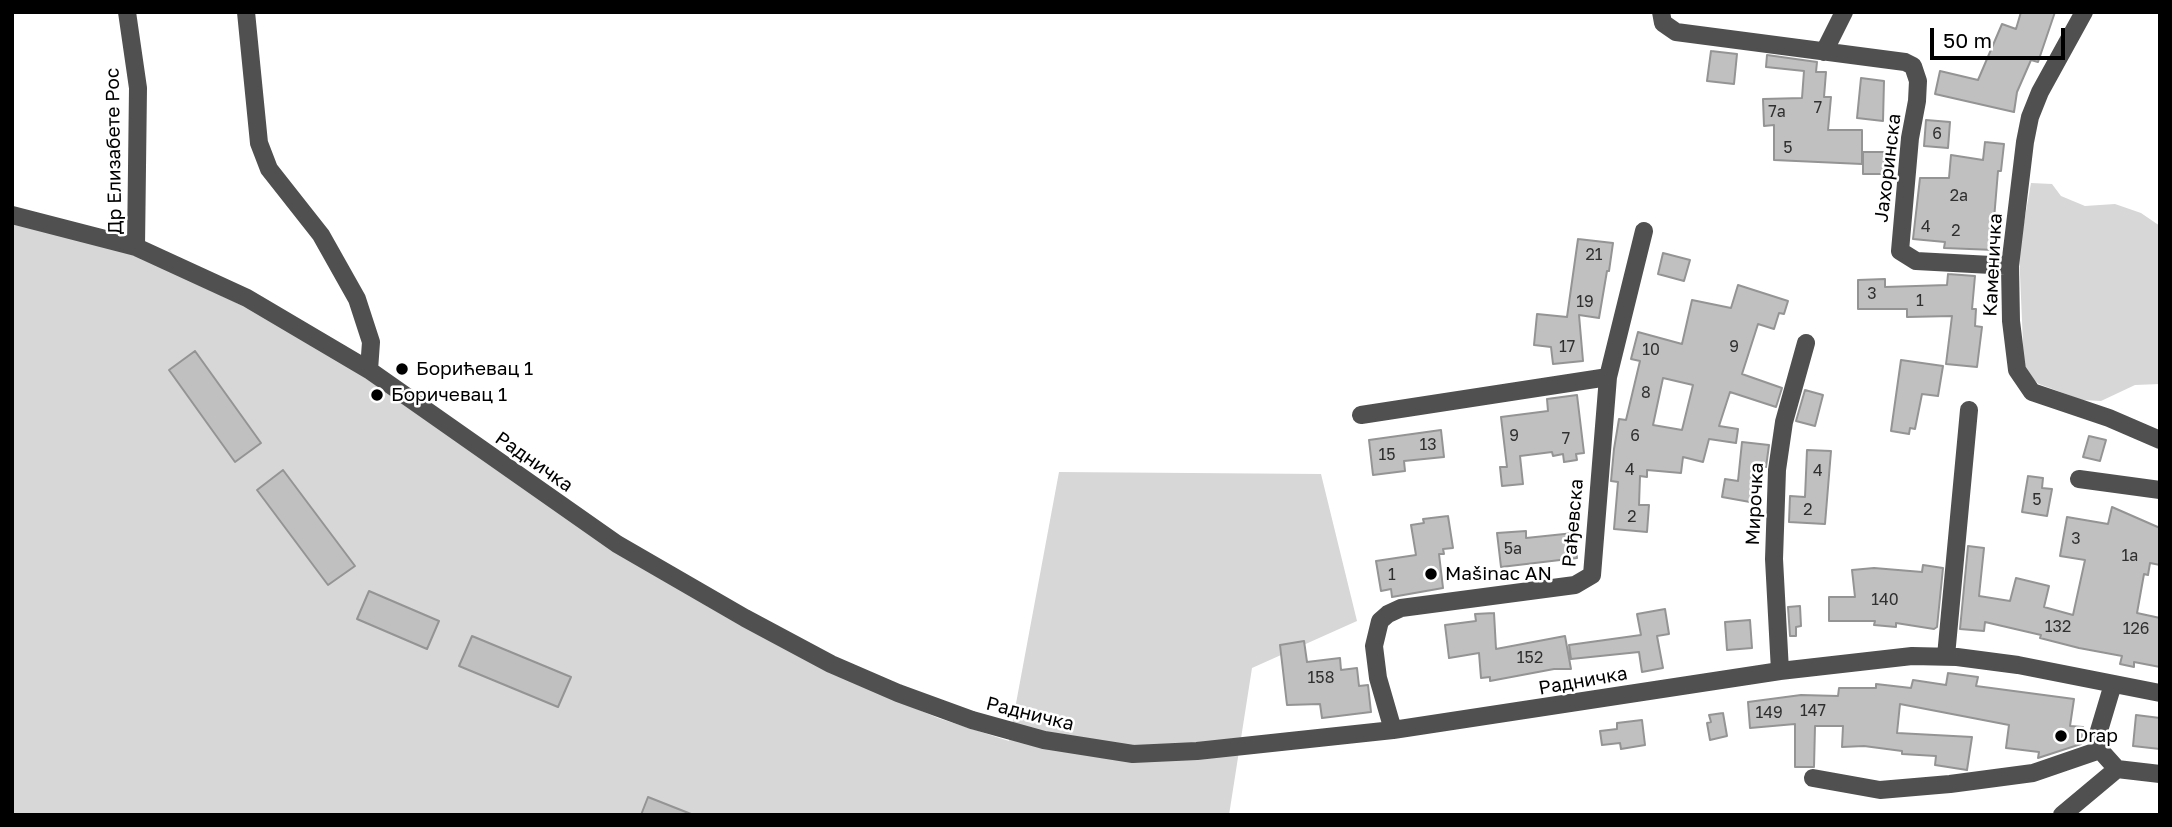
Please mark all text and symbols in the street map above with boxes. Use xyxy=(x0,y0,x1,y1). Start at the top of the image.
scale bar xyxy=(1934,14,2069,58)
text: 50 m xyxy=(1943,27,1992,53)
street label: Др Елизабете Рос xyxy=(101,68,127,234)
house number: 7 xyxy=(1814,98,1822,118)
house number: 7a xyxy=(1768,102,1786,122)
street label: Јахоринска xyxy=(1870,112,1906,224)
house number: 6 xyxy=(1932,124,1942,144)
house number: 5 xyxy=(1783,138,1793,158)
house number: 2a xyxy=(1950,186,1968,206)
street label: Каменичка xyxy=(1979,213,2007,317)
house number: 4 xyxy=(1921,217,1931,237)
house number: 2 xyxy=(1951,221,1961,241)
house number: 21 xyxy=(1585,245,1603,265)
house number: 3 xyxy=(1867,284,1877,304)
house number: 1 xyxy=(1916,291,1924,311)
house number: 19 xyxy=(1576,292,1594,312)
house number: 17 xyxy=(1559,337,1575,357)
house number: 9 xyxy=(1729,337,1739,357)
house number: 10 xyxy=(1642,340,1660,360)
place label: Борићевац 1 xyxy=(416,358,533,380)
marker: Борићевац 1 xyxy=(394,361,410,377)
house number: 8 xyxy=(1641,383,1651,403)
place label: Боричевац 1 xyxy=(391,384,507,406)
marker: Боричевац 1 xyxy=(369,387,385,403)
house number: 9 xyxy=(1509,426,1519,446)
house number: 6 xyxy=(1630,426,1640,446)
street label: Радничка xyxy=(491,427,577,497)
house number: 7 xyxy=(1562,429,1570,449)
house number: 13 xyxy=(1419,435,1437,455)
house number: 15 xyxy=(1378,445,1396,465)
house number: 4 xyxy=(1625,460,1635,480)
house number: 4 xyxy=(1813,461,1823,481)
street label: Мирочка xyxy=(1741,462,1769,546)
street label: Рађевска xyxy=(1558,478,1588,568)
house number: 5 xyxy=(2032,490,2042,510)
house number: 2 xyxy=(1803,500,1813,520)
house number: 2 xyxy=(1627,507,1637,527)
house number: 3 xyxy=(2071,529,2081,549)
house number: 5a xyxy=(1504,539,1522,559)
house number: 1a xyxy=(2122,546,2138,566)
place label: Mašinac AN xyxy=(1445,563,1552,585)
house number: 1 xyxy=(1388,565,1396,585)
marker: Mašinac AN xyxy=(1423,566,1439,582)
house number: 140 xyxy=(1871,590,1899,610)
house number: 132 xyxy=(2045,617,2071,637)
house number: 126 xyxy=(2123,619,2149,639)
house number: 152 xyxy=(1517,648,1543,668)
street label: Радничка xyxy=(1537,662,1629,700)
house number: 158 xyxy=(1308,668,1334,688)
street label: Радничка xyxy=(984,692,1076,736)
house number: 147 xyxy=(1800,701,1826,721)
house number: 149 xyxy=(1755,703,1783,723)
place label: Drap xyxy=(2075,725,2118,747)
marker: Drap xyxy=(2053,728,2069,744)

